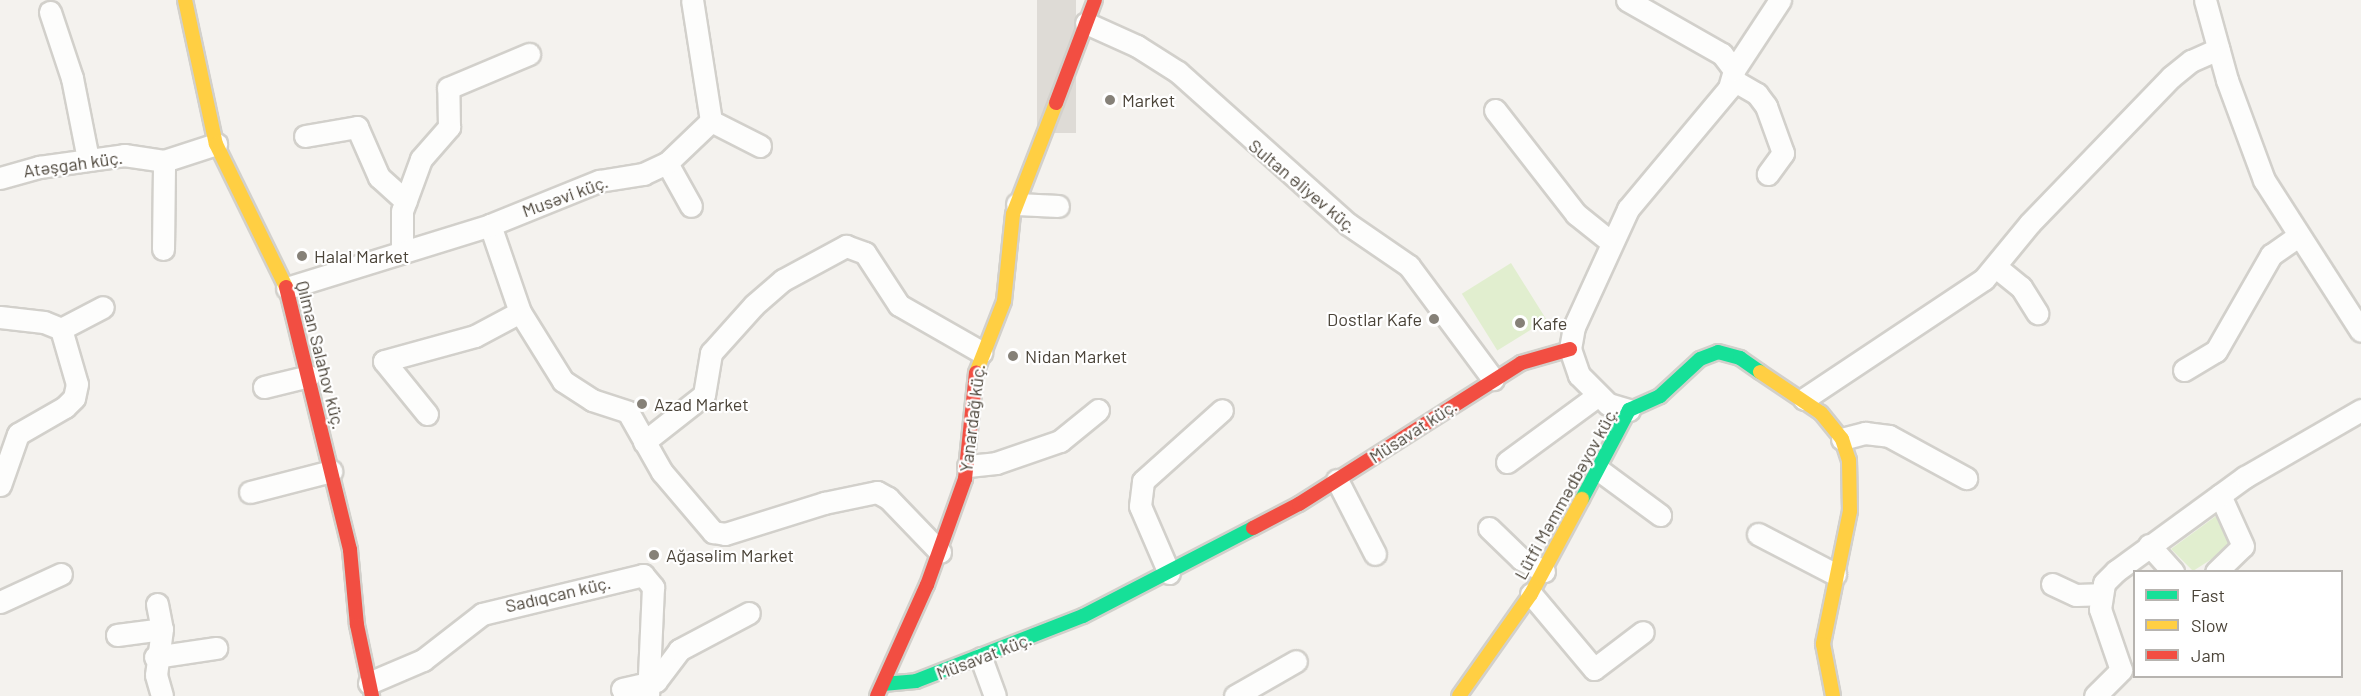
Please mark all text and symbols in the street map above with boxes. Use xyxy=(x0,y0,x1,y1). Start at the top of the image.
place label: Market xyxy=(1122,89,1175,111)
marker: Market xyxy=(1103,93,1117,107)
street label: Sultan Əliyev küç. xyxy=(1244,134,1362,238)
street label: Atəşgah küç. xyxy=(22,146,124,182)
street label: Musəvi küç. xyxy=(519,170,611,222)
place label: Halal Market xyxy=(314,245,409,267)
marker: Halal Market xyxy=(295,249,309,263)
street label: Qılman Salahov küç. xyxy=(292,278,350,432)
place label: Dostlar Kafe xyxy=(1327,308,1422,330)
marker: Dostlar Kafe xyxy=(1427,312,1441,326)
place label: Kafe xyxy=(1532,312,1567,334)
marker: Kafe xyxy=(1513,316,1527,330)
place label: Nidan Market xyxy=(1025,345,1127,367)
marker: Nidan Market xyxy=(1006,349,1020,363)
street label: Yanardağ küç. xyxy=(955,363,989,473)
place label: Azad Market xyxy=(654,393,749,415)
street label: Müsavat küç. xyxy=(1365,395,1461,467)
marker: Azad Market xyxy=(635,397,649,411)
street label: Lütfi Məmmədbəyov küç. xyxy=(1509,403,1623,583)
place label: Ağasəlim Market xyxy=(666,544,794,566)
marker: Ağasəlim Market xyxy=(647,548,661,562)
legend xyxy=(2133,570,2343,678)
street label: Sadıqcan küç. xyxy=(503,571,613,617)
text: Fast xyxy=(2191,584,2225,606)
text: Slow xyxy=(2191,614,2228,636)
street label: Müsavat küç. xyxy=(933,628,1035,684)
text: Jam xyxy=(2191,644,2225,666)

